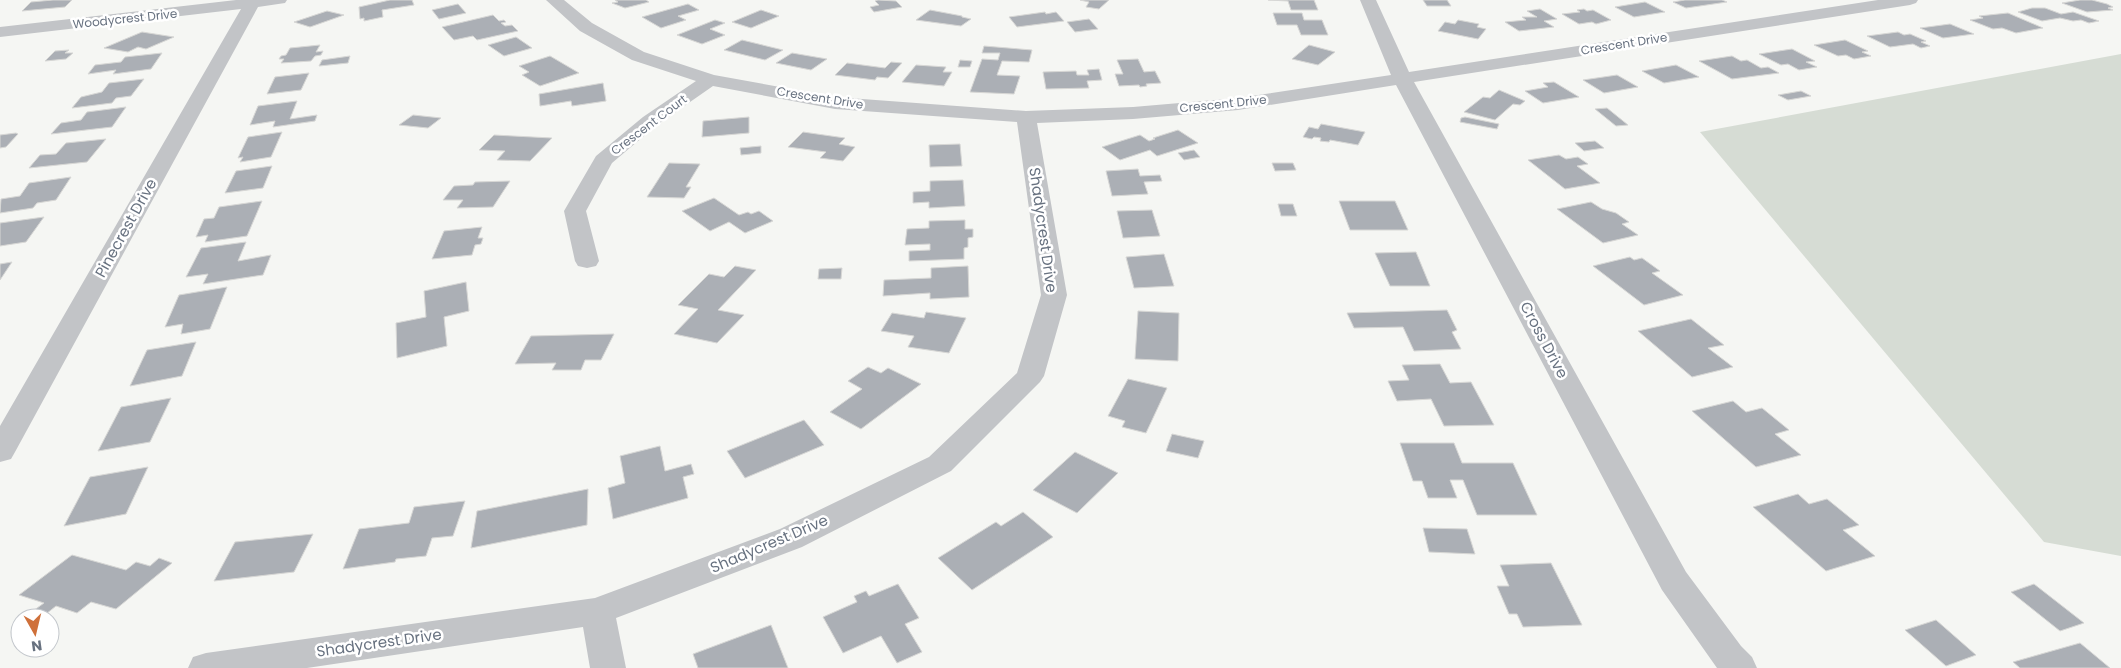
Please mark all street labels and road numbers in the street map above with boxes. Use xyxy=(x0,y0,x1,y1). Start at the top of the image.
street label: Woodycrest Drive xyxy=(72,5,178,32)
street label: Crescent Drive xyxy=(1579,28,1668,59)
street label: Crescent Drive xyxy=(776,82,865,113)
street label: Crescent Court xyxy=(607,90,690,159)
street label: Crescent Drive xyxy=(1179,90,1267,117)
street label: Shadycrest Drive xyxy=(1024,166,1063,294)
street label: Pinecrest Drive xyxy=(90,174,161,281)
street label: Cross Drive xyxy=(1515,298,1573,382)
street label: Shadycrest Drive xyxy=(707,509,831,578)
street label: Shadycrest Drive xyxy=(315,623,443,662)

